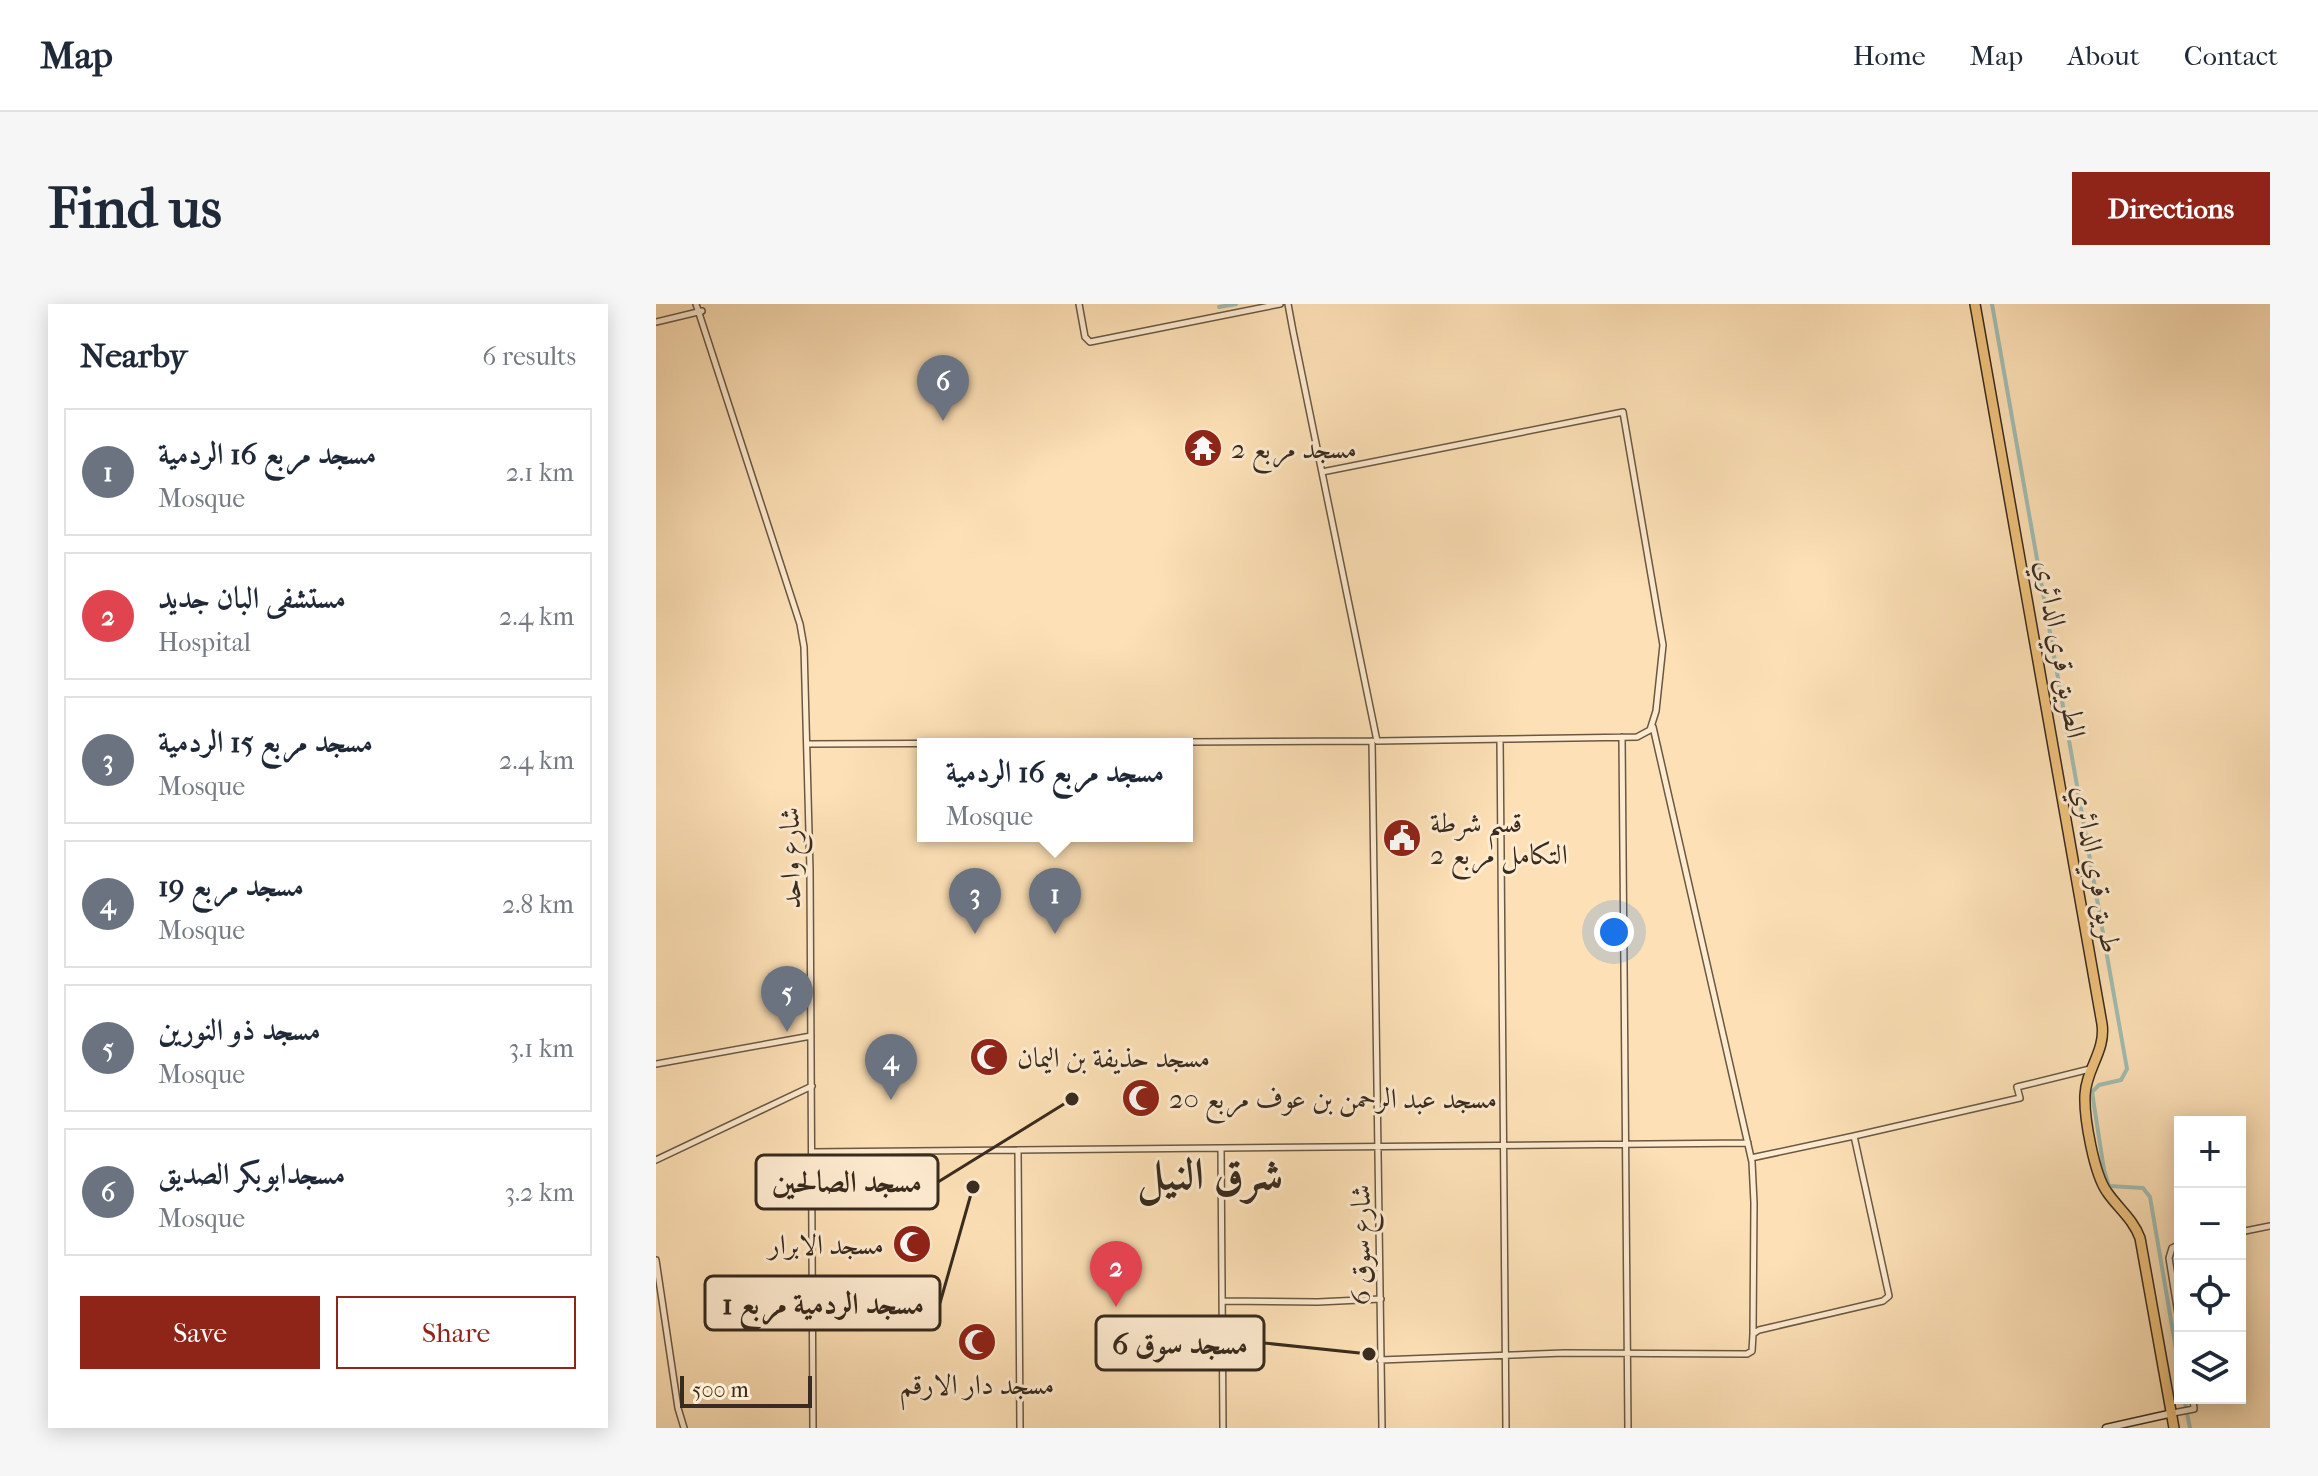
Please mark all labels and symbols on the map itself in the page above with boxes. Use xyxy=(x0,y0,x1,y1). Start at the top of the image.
pin: 6 xyxy=(917,355,969,421)
temple icon: مسجد مربع 2 xyxy=(1182,427,1224,469)
place label: مسجد مربع 2 xyxy=(1231,432,1357,474)
street label: الطريق قري الدائري xyxy=(2023,557,2093,742)
street label: طريق قري الدائري xyxy=(2060,782,2128,957)
place label: قسم شرطة التكامل مربع 2 xyxy=(1430,806,1568,880)
street label: شارع واحد xyxy=(773,807,814,909)
public building icon: قسم شرطة التكامل مربع 2 xyxy=(1381,817,1423,859)
pin: 3 xyxy=(949,868,1001,934)
pin: 1 xyxy=(1029,868,1081,934)
your location xyxy=(1594,912,1634,952)
pin: 5 xyxy=(761,966,813,1032)
pin: 4 xyxy=(865,1034,917,1100)
mosque icon: مسجد حذيفة بن اليمان xyxy=(968,1036,1010,1078)
place label: مسجد حذيفة بن اليمان xyxy=(1017,1041,1210,1075)
mosque icon: مسجد عبد الرحمن بن عوف مربع 20 xyxy=(1120,1077,1162,1119)
place label: مسجد عبد الرحمن بن عوف مربع 20 xyxy=(1169,1082,1497,1124)
district label: شرق النيل xyxy=(1137,1149,1283,1206)
callout: مسجد الصالحين xyxy=(756,1155,938,1209)
text: مسجد الصالحين xyxy=(772,1165,922,1200)
street label: شارع سوق 6 xyxy=(1344,1185,1384,1305)
mosque icon: مسجد الابرار xyxy=(891,1223,933,1265)
place label: مسجد الابرار xyxy=(765,1228,884,1261)
pin: 2 xyxy=(1090,1241,1142,1307)
callout: مسجد الردمية مربع 1 xyxy=(705,1276,940,1330)
text: مسجد الردمية مربع 1 xyxy=(722,1287,924,1331)
callout: مسجد سوق 6 xyxy=(1096,1316,1264,1370)
mosque icon: مسجد دار الارقم xyxy=(956,1321,998,1363)
text: مسجد سوق 6 xyxy=(1112,1327,1248,1363)
place label: مسجد دار الارقم xyxy=(900,1368,1054,1411)
scale bar xyxy=(680,1372,812,1408)

